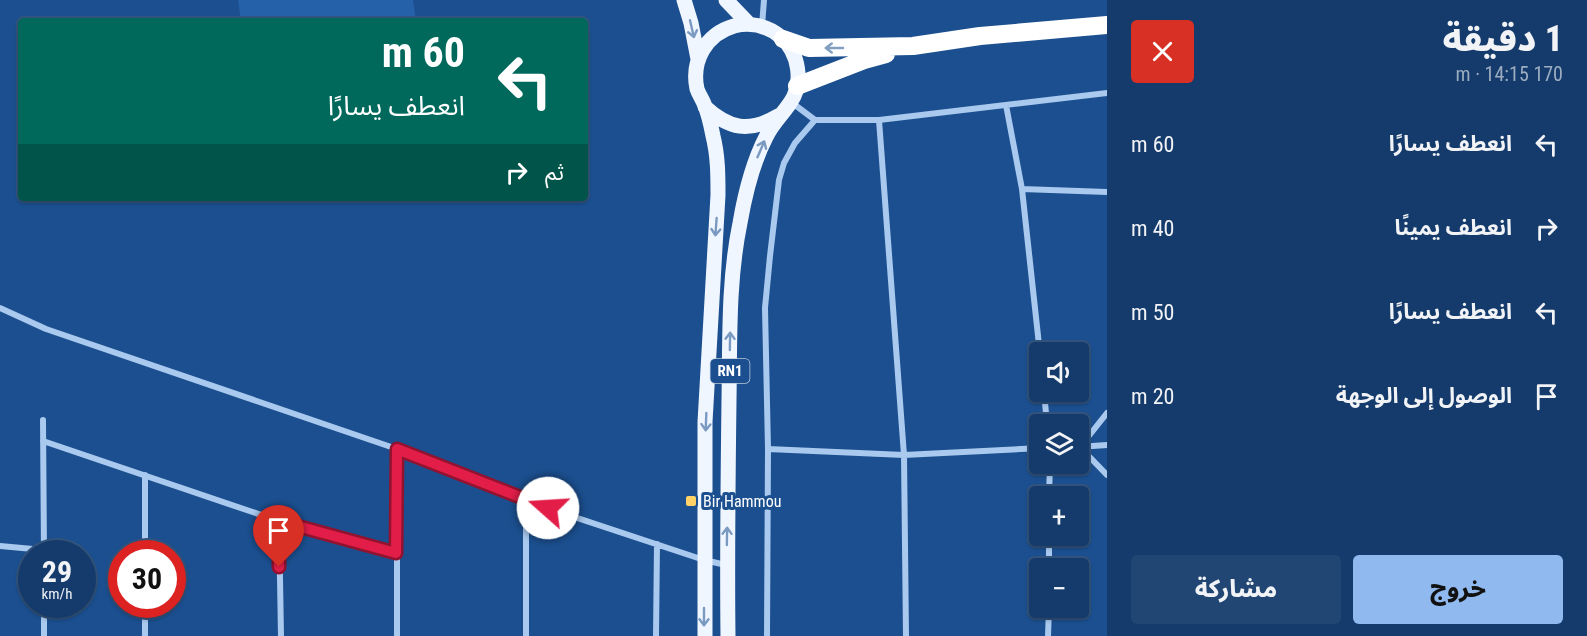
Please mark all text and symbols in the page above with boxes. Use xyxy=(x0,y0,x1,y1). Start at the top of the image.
text: 1 دقيقة xyxy=(1442,18,1563,60)
one-way arrow xyxy=(687,19,698,38)
button: close xyxy=(1131,20,1194,83)
text: 60 m xyxy=(382,28,465,77)
icon: left xyxy=(486,42,564,120)
one-way arrow xyxy=(824,42,844,54)
text: 170 m · 14:15 xyxy=(1456,62,1563,86)
text: انعطف يسارًا xyxy=(328,90,465,122)
icon: left xyxy=(1530,128,1563,161)
text: انعطف يسارًا xyxy=(1389,131,1512,156)
text: 60 m xyxy=(1131,132,1174,157)
one-way arrow xyxy=(755,141,767,159)
icon: right xyxy=(500,156,533,189)
text: ثم xyxy=(545,160,564,185)
icon: right xyxy=(1530,212,1563,245)
text: انعطف يمينًا xyxy=(1394,215,1512,240)
text: 40 m xyxy=(1131,216,1174,241)
one-way arrow xyxy=(711,217,722,237)
icon: left xyxy=(1530,296,1563,329)
text: انعطف يسارًا xyxy=(1389,299,1512,324)
text: 50 m xyxy=(1131,300,1174,325)
one-way arrow xyxy=(724,331,736,351)
map controls xyxy=(1029,342,1089,618)
button: sound xyxy=(1029,342,1089,402)
road number: RN1 xyxy=(710,359,750,383)
icon: arrive xyxy=(1530,380,1563,413)
text: الوصول إلى الوجهة xyxy=(1336,383,1512,408)
text: 20 m xyxy=(1131,384,1174,409)
one-way arrow xyxy=(700,411,711,431)
button: layers xyxy=(1029,414,1089,474)
position arrow xyxy=(516,476,580,540)
button: + xyxy=(1029,486,1089,546)
place label: Bir Hammou xyxy=(703,492,781,511)
marker: Bir Hammou xyxy=(684,494,698,508)
pin xyxy=(253,505,304,567)
icon: arrive xyxy=(262,514,295,547)
one-way arrow xyxy=(721,526,733,546)
speed limit sign: 30 xyxy=(108,540,186,618)
text: 29 xyxy=(42,554,72,589)
button: مشاركة xyxy=(1131,555,1341,624)
button: خروج xyxy=(1353,555,1563,624)
button: − xyxy=(1029,558,1089,618)
text: km/h xyxy=(42,585,72,603)
one-way arrow xyxy=(698,606,710,626)

